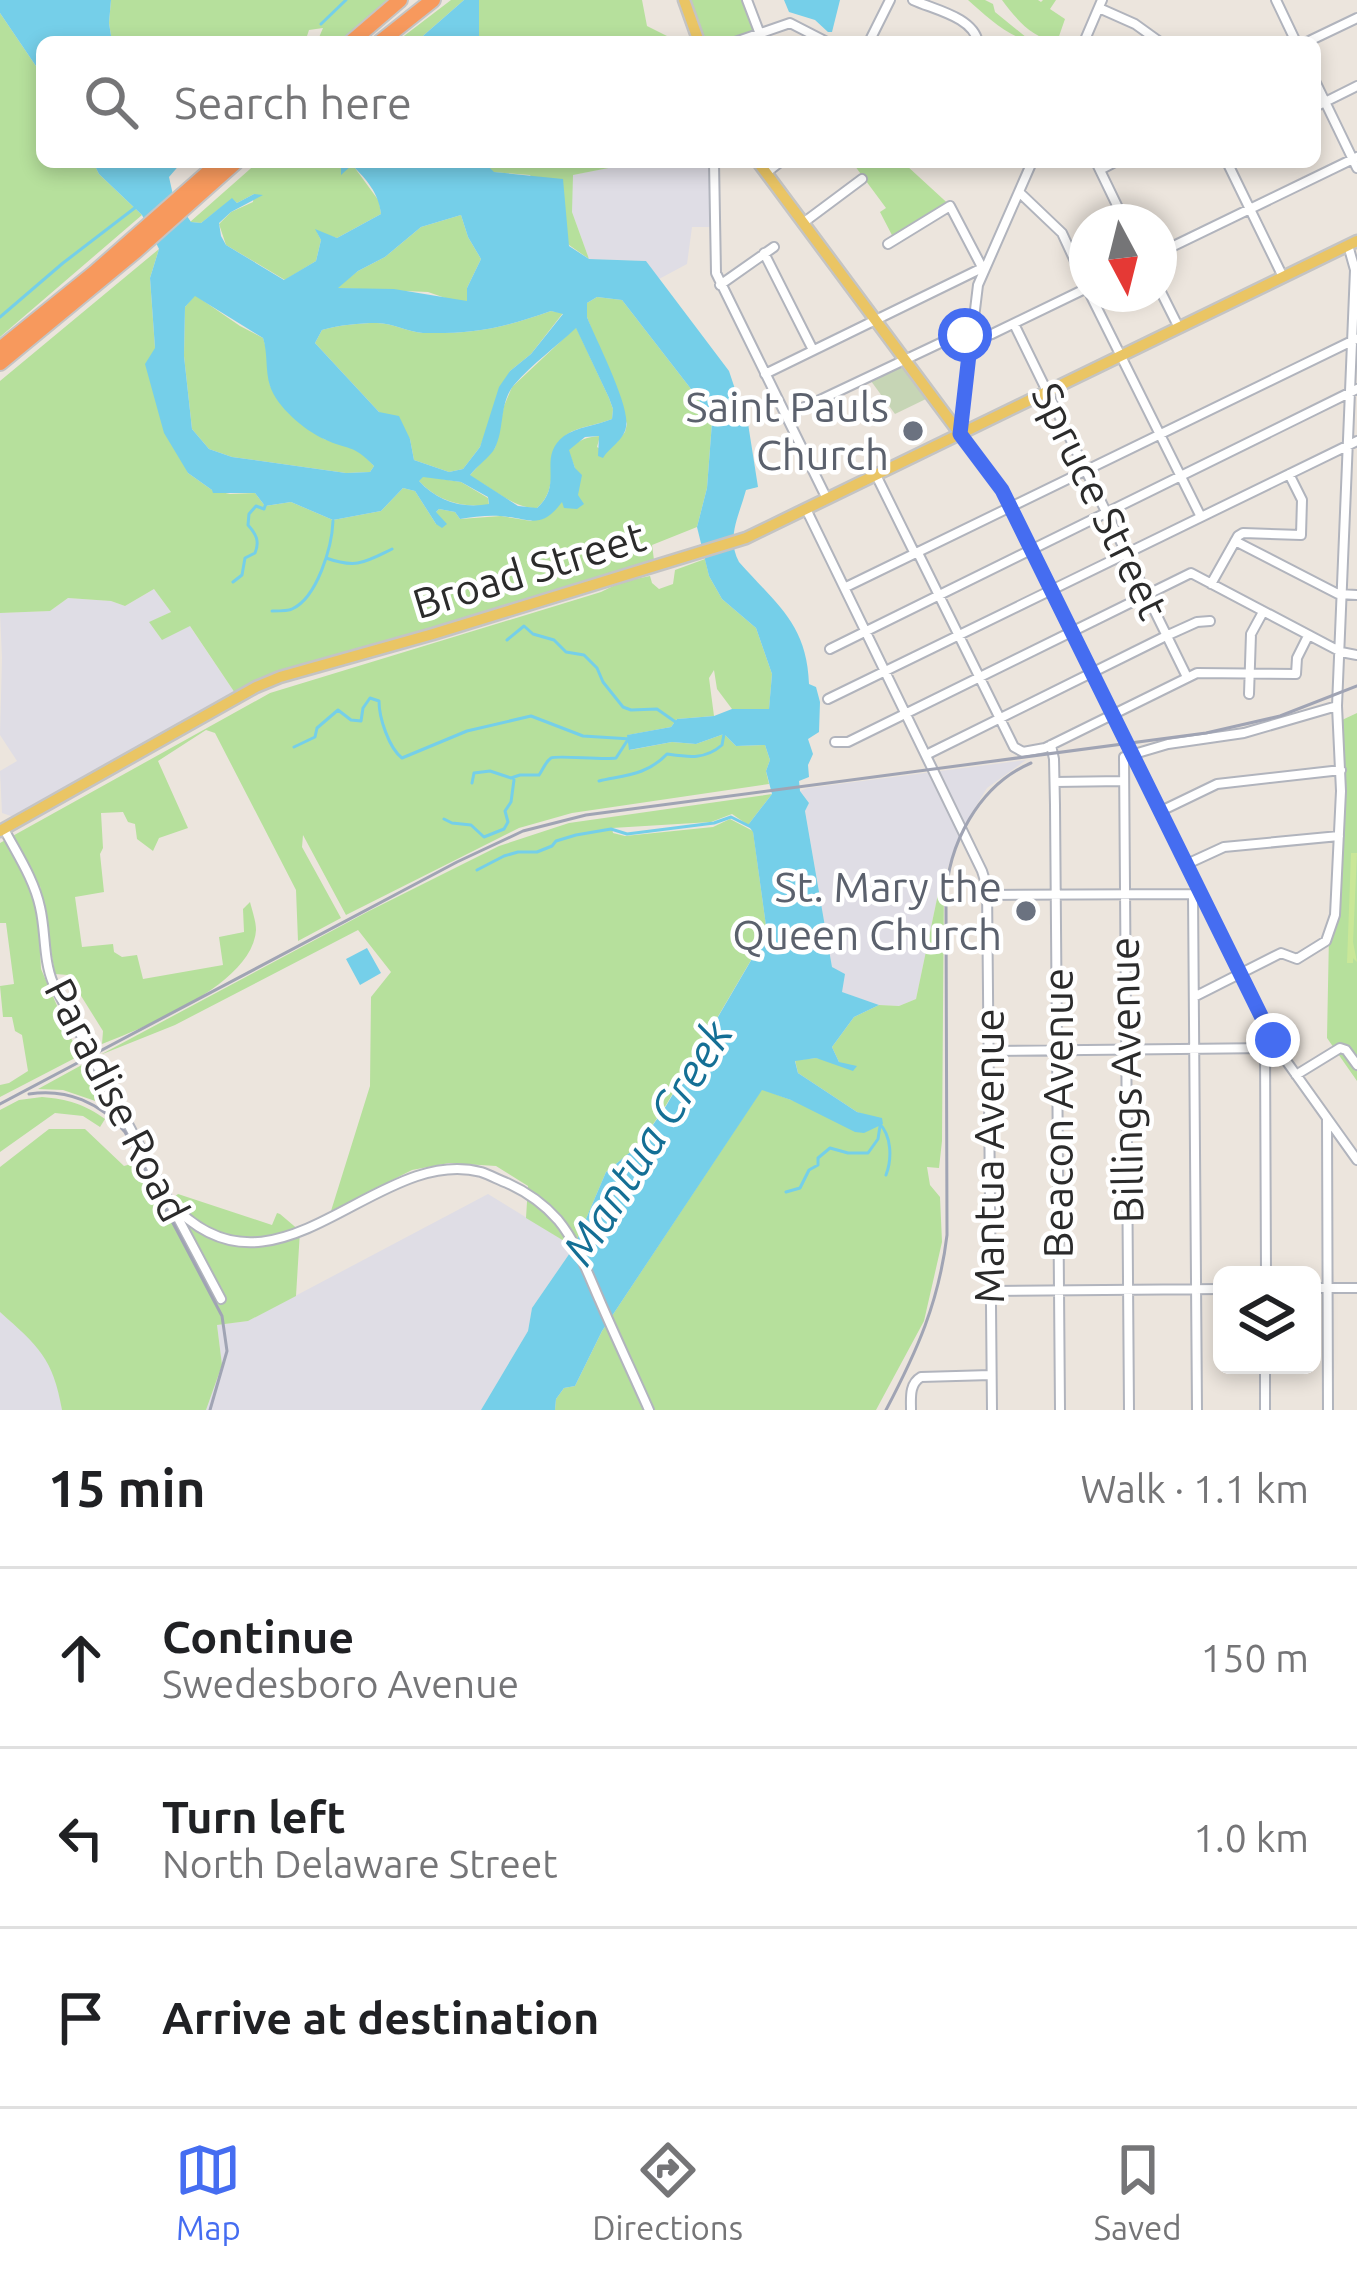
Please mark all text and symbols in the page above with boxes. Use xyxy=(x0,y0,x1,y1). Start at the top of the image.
search box xyxy=(36,36,1321,168)
icon: search xyxy=(78,69,144,135)
text: Search here xyxy=(174,77,412,128)
north arrow xyxy=(1069,204,1177,312)
route start xyxy=(938,308,992,362)
street label: Spruce Street xyxy=(1023,375,1178,626)
place label: Saint Pauls Church xyxy=(686,383,889,478)
marker: Saint Pauls Church xyxy=(900,418,926,444)
street label: Broad Street xyxy=(407,512,651,627)
place label: St. Mary the Queen Church xyxy=(732,863,1002,958)
marker: St. Mary the Queen Church xyxy=(1013,898,1039,924)
street label: Billings Avenue xyxy=(1100,936,1151,1224)
street label: Beacon Avenue xyxy=(1034,968,1081,1258)
street label: Paradise Road xyxy=(36,970,199,1229)
street label: Mantua Avenue xyxy=(965,1008,1012,1304)
water label: Mantua Creek xyxy=(551,1010,742,1273)
route end xyxy=(1246,1013,1300,1067)
map controls xyxy=(1213,1266,1321,1374)
button: layers xyxy=(1213,1266,1321,1374)
text: 15 min xyxy=(48,1459,206,1517)
text: Walk · 1.1 km xyxy=(1080,1467,1309,1510)
text: Continue xyxy=(162,1611,354,1662)
icon: ahead xyxy=(48,1625,114,1691)
text: 150 m xyxy=(1200,1636,1309,1679)
text: Swedesboro Avenue xyxy=(162,1662,519,1705)
text: Turn left xyxy=(162,1791,346,1842)
icon: left xyxy=(48,1805,114,1871)
text: 1.0 km xyxy=(1193,1816,1309,1859)
text: North Delaware Street xyxy=(162,1842,558,1885)
icon: arrive xyxy=(48,1985,114,2051)
text: Arrive at destination xyxy=(162,1992,599,2043)
tab: Map xyxy=(175,2137,241,2246)
tab: Directions xyxy=(592,2137,743,2246)
tab: Saved xyxy=(1094,2137,1182,2246)

